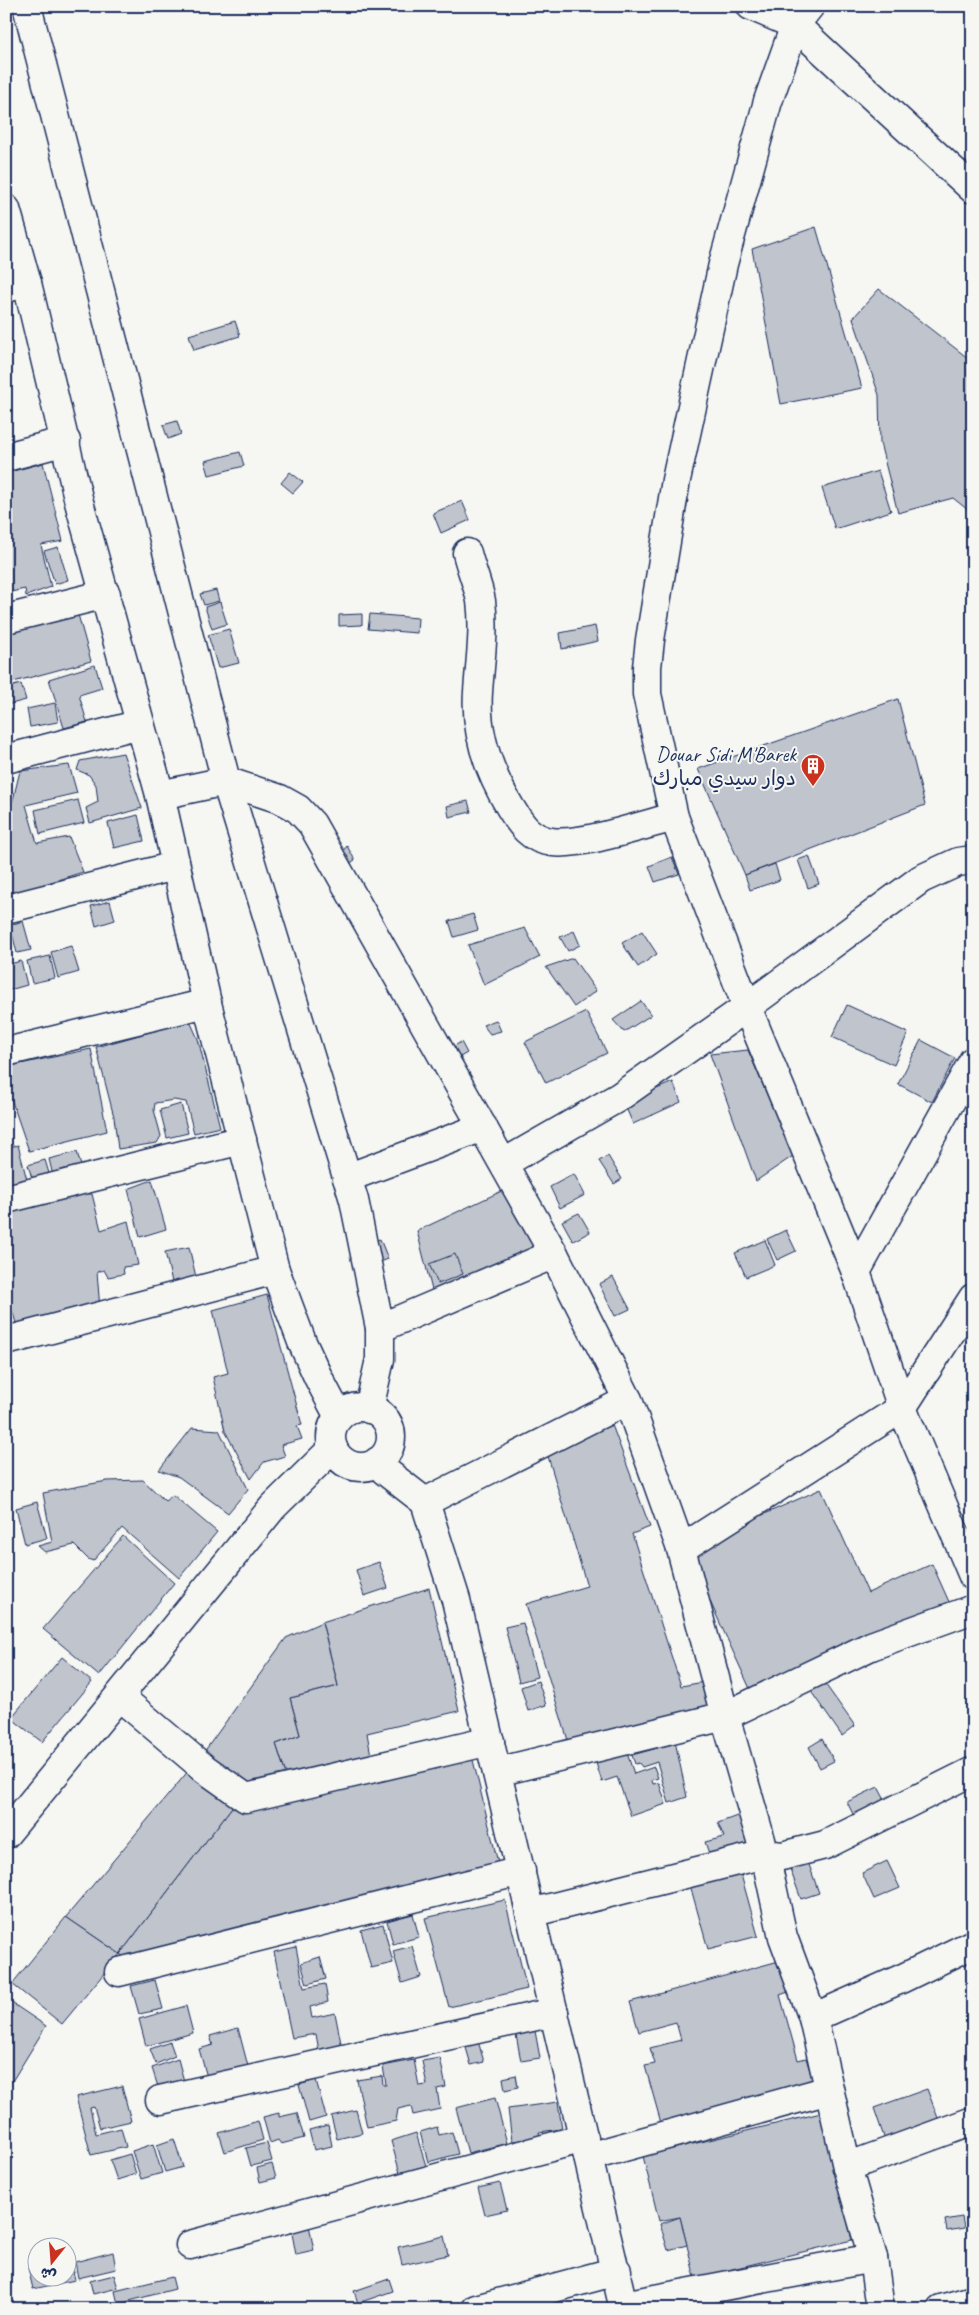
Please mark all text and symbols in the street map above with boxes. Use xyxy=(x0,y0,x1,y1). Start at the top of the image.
place label: Douar Sidi M'Barek دوار سيدي مبارك xyxy=(653,741,797,793)
building icon: Douar Sidi M'Barek دوار سيدي مبارك xyxy=(800,753,826,787)
north arrow xyxy=(28,2238,78,2288)
text: ش xyxy=(38,2264,58,2284)

